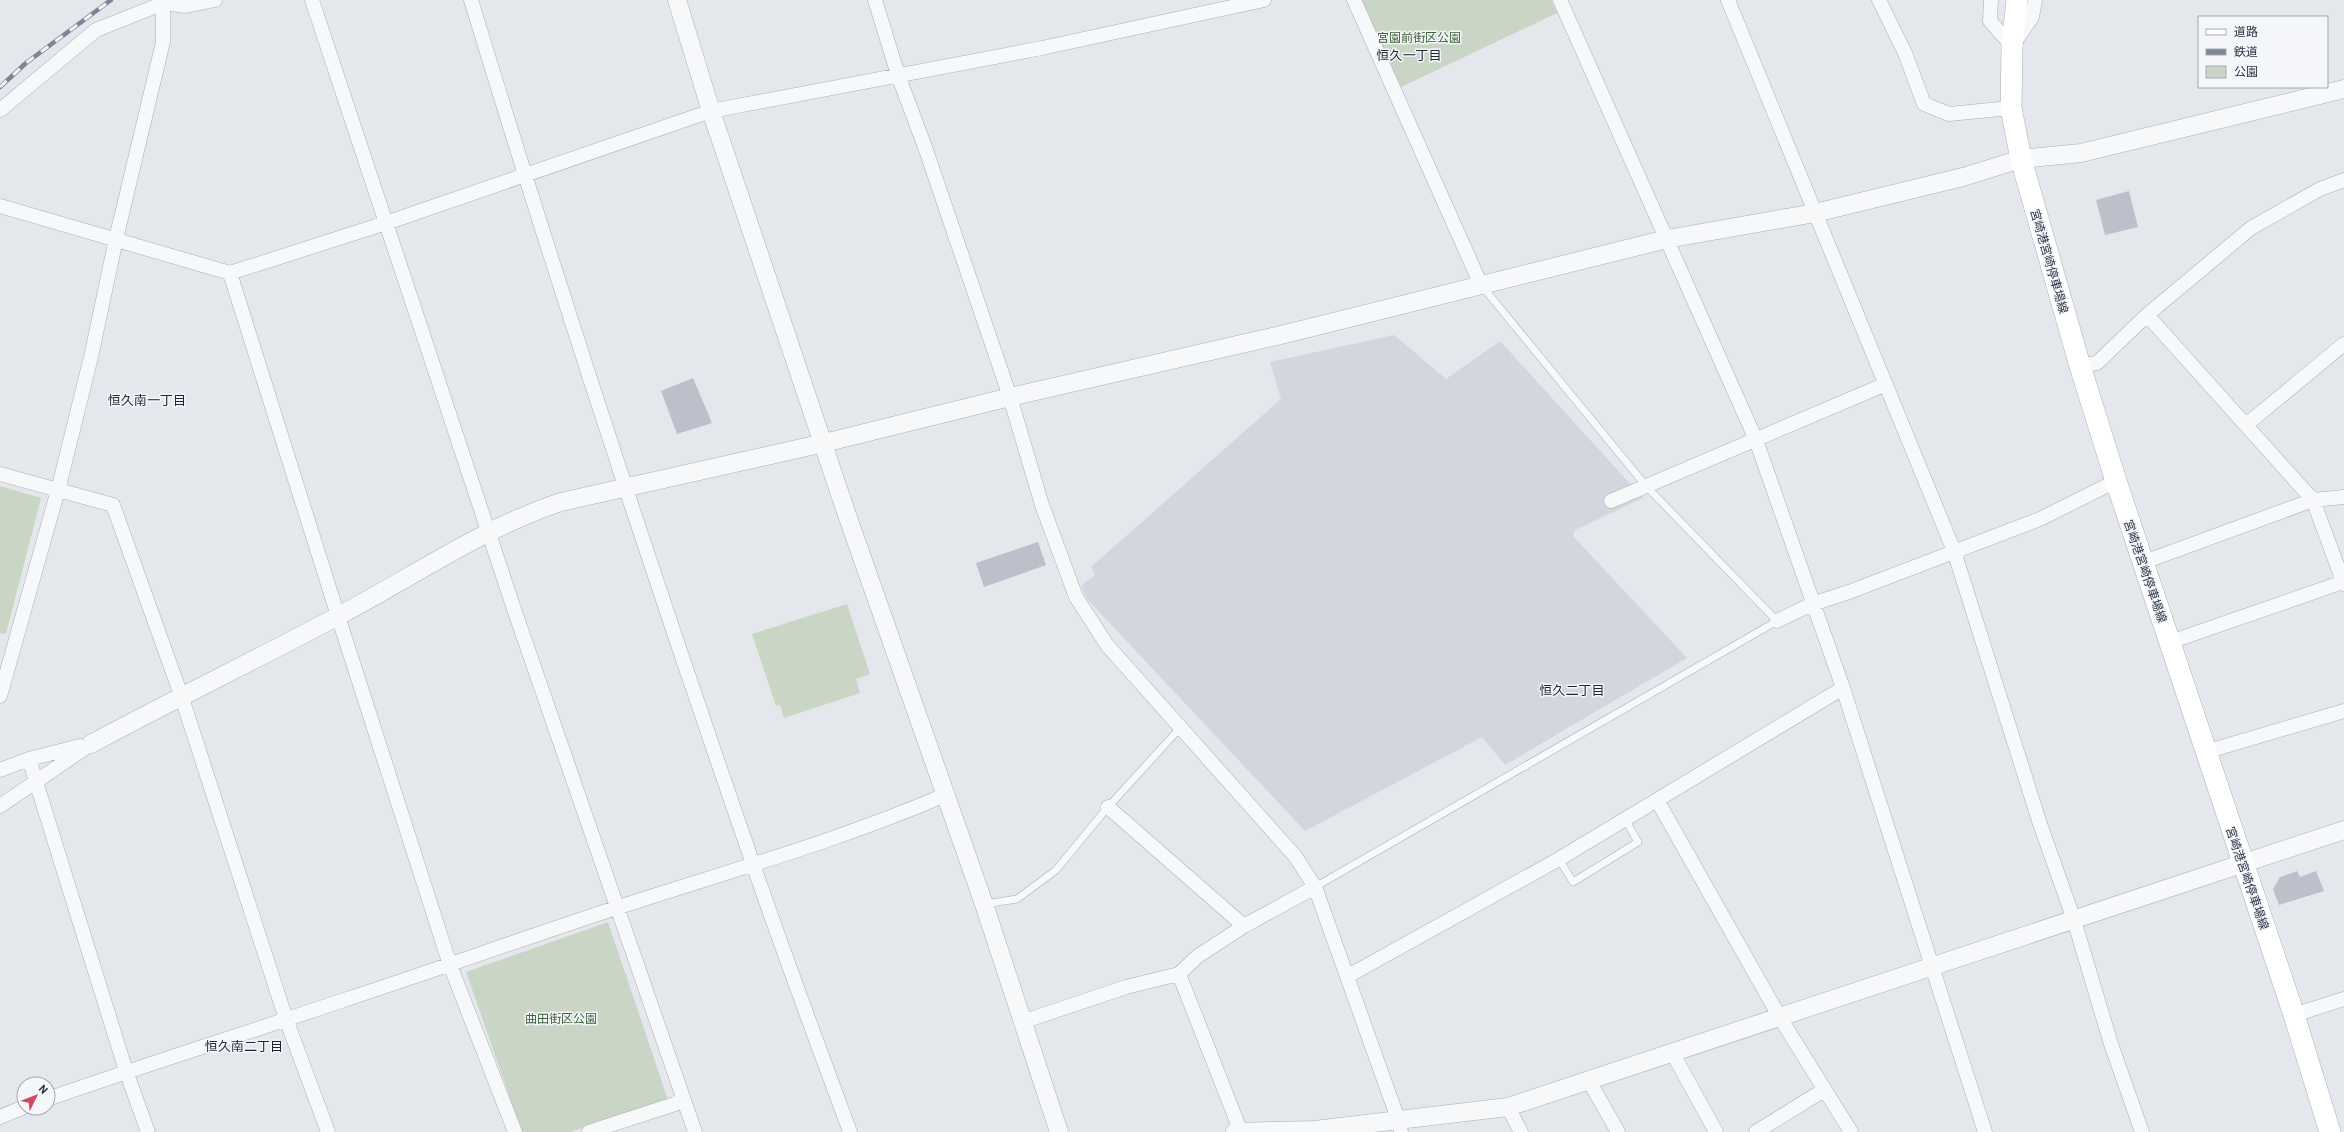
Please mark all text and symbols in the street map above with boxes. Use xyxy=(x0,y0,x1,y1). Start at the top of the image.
legend xyxy=(2198,16,2328,88)
text: 道路 xyxy=(2234,24,2258,38)
park label: 宮園前街区公園 xyxy=(1377,30,1461,44)
text: 鉄道 xyxy=(2234,44,2258,58)
district label: 恒久一丁目 xyxy=(1376,47,1442,63)
text: 公園 xyxy=(2234,64,2258,78)
street label: 宮崎港宮崎停車場線 xyxy=(2028,207,2072,315)
district label: 恒久南一丁目 xyxy=(108,392,186,408)
street label: 宮崎港宮崎停車場線 xyxy=(2122,518,2170,624)
district label: 恒久二丁目 xyxy=(1539,682,1605,698)
street label: 宮崎港宮崎停車場線 xyxy=(2224,825,2272,931)
park label: 曲田街区公園 xyxy=(525,1011,597,1025)
district label: 恒久南二丁目 xyxy=(205,1038,283,1054)
north arrow xyxy=(16,1076,56,1116)
text: N xyxy=(36,1082,51,1096)

